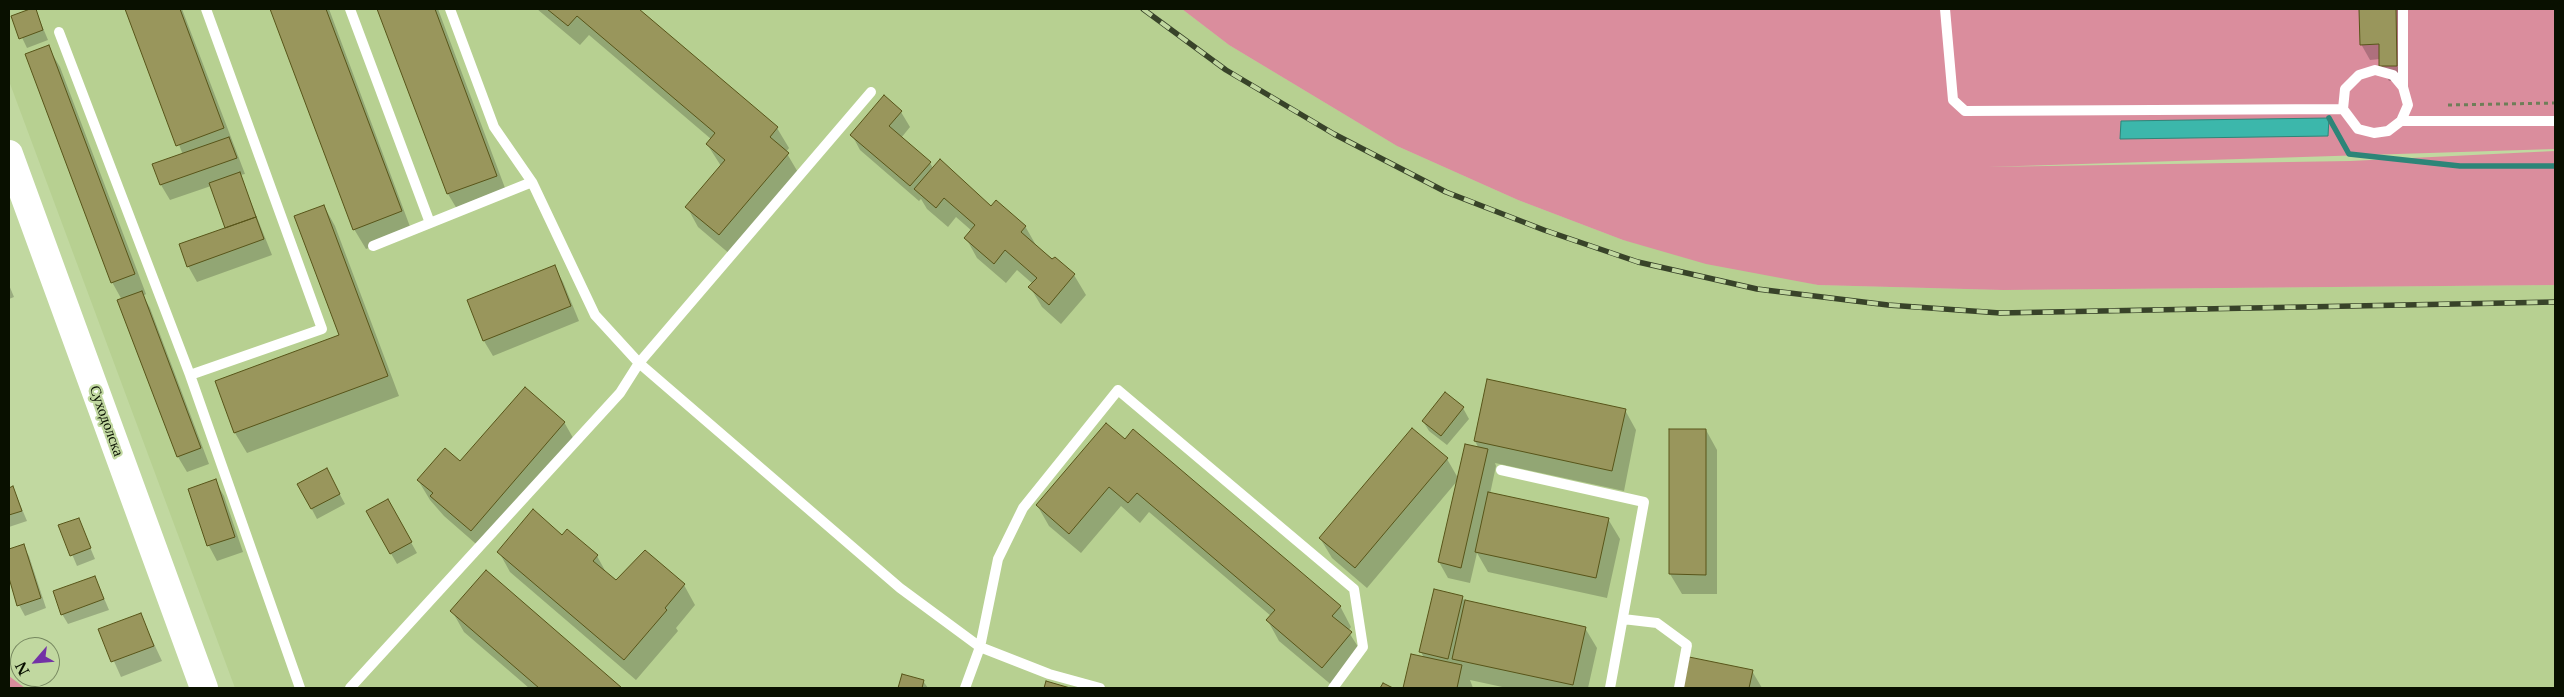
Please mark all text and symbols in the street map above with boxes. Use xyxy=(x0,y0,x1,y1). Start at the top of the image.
street label: Суходолска xyxy=(85,383,127,459)
north arrow xyxy=(10,637,60,687)
text: N xyxy=(12,658,34,678)

